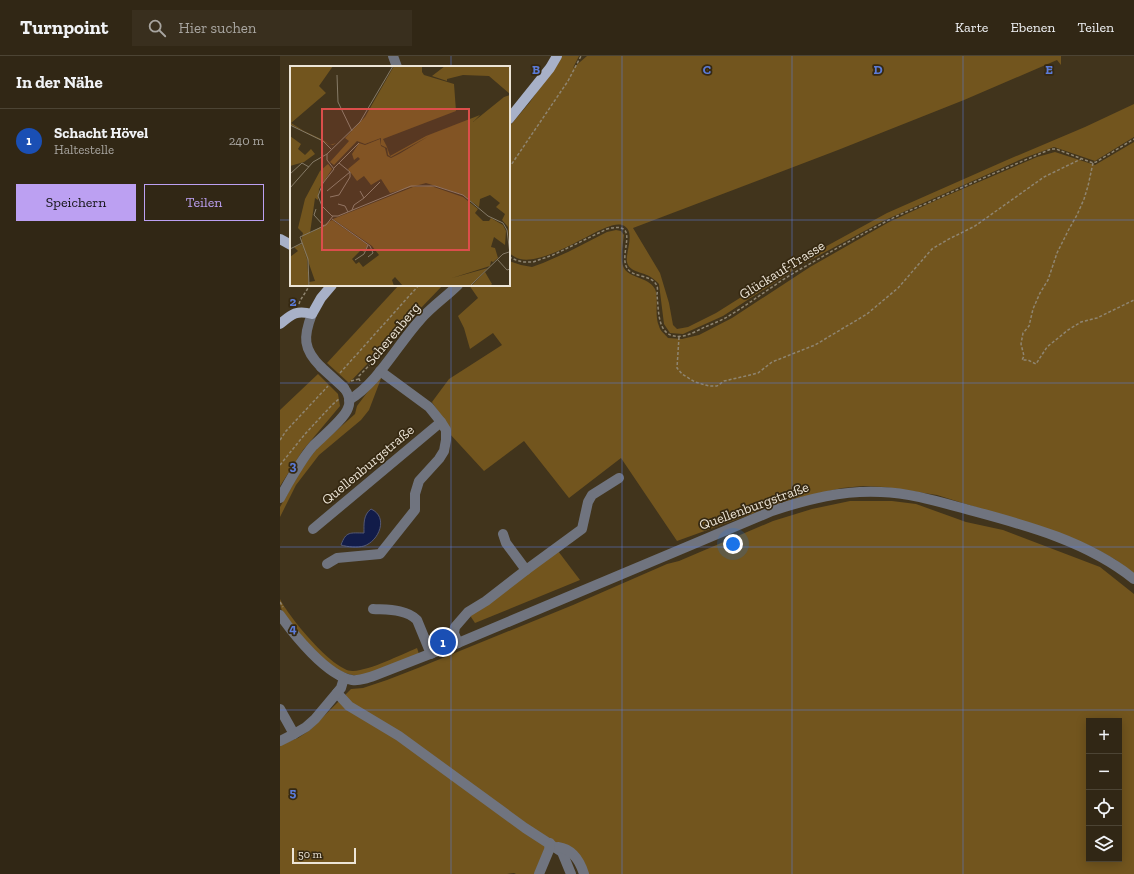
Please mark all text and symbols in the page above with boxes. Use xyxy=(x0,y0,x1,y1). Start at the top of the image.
search box xyxy=(132,10,412,46)
text: Turnpoint xyxy=(20,16,108,39)
icon: search xyxy=(146,17,168,39)
text: Hier suchen xyxy=(178,19,256,37)
text: Karte xyxy=(955,19,988,36)
text: Ebenen xyxy=(1010,19,1055,36)
text: Teilen xyxy=(1077,19,1114,36)
text: B xyxy=(532,62,540,77)
text: C xyxy=(703,62,711,77)
text: D xyxy=(873,62,883,77)
text: E xyxy=(1045,62,1053,77)
inset map xyxy=(290,66,510,286)
text: In der Nähe xyxy=(16,72,103,92)
text: Schacht Hövel xyxy=(54,124,148,142)
text: 1 xyxy=(26,133,32,148)
text: 240 m xyxy=(229,133,264,148)
text: Haltestelle xyxy=(54,142,114,157)
button: Speichern xyxy=(16,184,136,221)
button: Teilen xyxy=(144,184,264,221)
street label: Glückauf-Trasse xyxy=(736,237,828,303)
text: 2 xyxy=(290,294,297,309)
street label: Scherenberg xyxy=(362,299,424,369)
street label: Quellenburgstraße xyxy=(318,421,418,509)
text: 3 xyxy=(290,458,297,473)
street label: Quellenburgstraße xyxy=(697,478,811,534)
your location xyxy=(723,534,743,554)
text: 4 xyxy=(289,621,297,636)
pin: 1 xyxy=(430,627,456,657)
map controls xyxy=(1086,718,1122,862)
button: + xyxy=(1086,718,1122,754)
button: − xyxy=(1086,754,1122,790)
text: 5 xyxy=(290,785,297,800)
button: locate xyxy=(1086,790,1122,826)
button: layers xyxy=(1086,826,1122,862)
scale bar xyxy=(292,846,356,865)
text: 50 m xyxy=(298,848,322,861)

